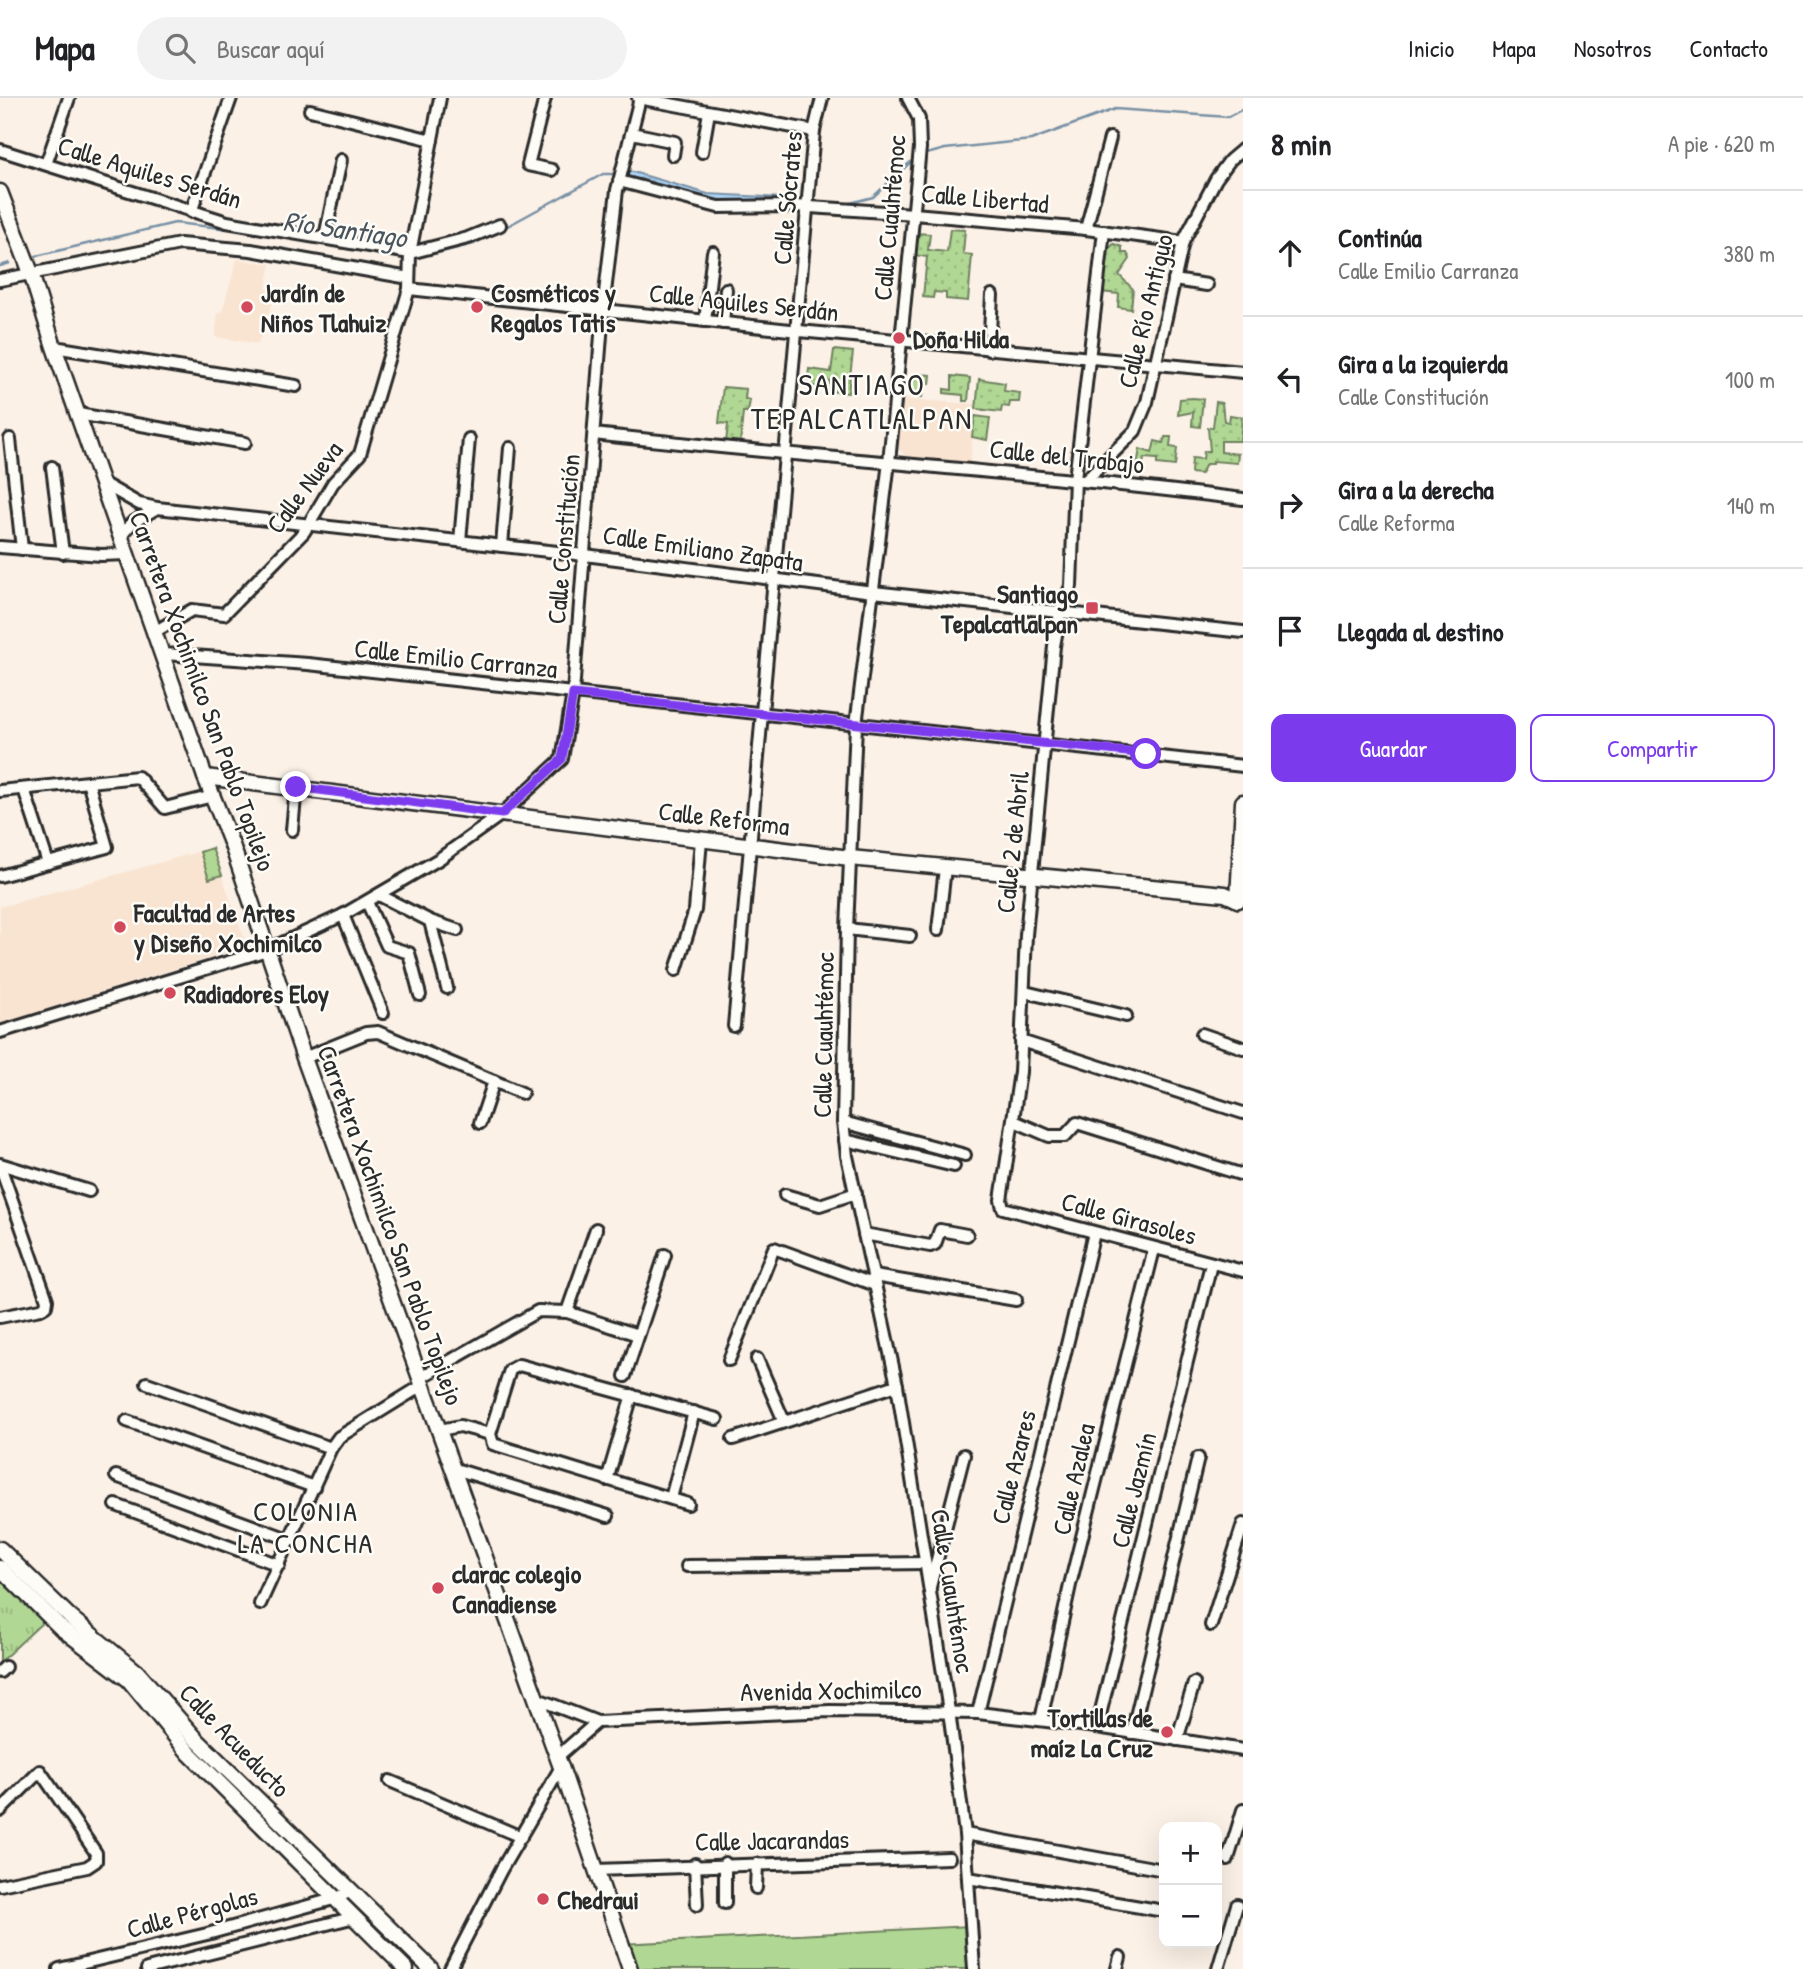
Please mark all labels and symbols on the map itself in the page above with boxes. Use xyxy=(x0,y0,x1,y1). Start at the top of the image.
street label: Calle Aquiles Serdán xyxy=(54,127,246,217)
street label: Calle Sócrates xyxy=(764,130,810,266)
street label: Calle Cuauhtémoc xyxy=(864,134,914,302)
street label: Calle Libertad xyxy=(920,175,1050,221)
water label: Río Santiago xyxy=(281,202,411,257)
street label: Calle Río Antiguo xyxy=(1109,230,1181,392)
place label: Jardín de Niños Tlahuiz xyxy=(261,275,386,340)
place label: Cosméticos y Regalos Tatis xyxy=(491,275,616,341)
street label: Calle Aquiles Serdán xyxy=(647,275,841,329)
marker: Jardín de Niños Tlahuiz xyxy=(239,299,255,315)
marker: Cosméticos y Regalos Tatis xyxy=(469,299,485,315)
place label: Doña Hilda xyxy=(913,321,1010,356)
marker: Doña Hilda xyxy=(891,330,907,346)
district label: SANTIAGO TEPALCATLALPAN xyxy=(751,364,973,438)
street label: Calle del Trabajo xyxy=(988,430,1146,482)
street label: Calle Nueva xyxy=(258,434,350,540)
street label: Calle Constitución xyxy=(538,452,588,626)
street label: Carretera Xochimilco San Pablo Topilejo xyxy=(122,506,284,876)
street label: Calle Emiliano Zapata xyxy=(601,517,805,579)
place label: Santiago Tepalcatlalpan xyxy=(940,576,1079,642)
marker: Santiago Tepalcatlalpan xyxy=(1084,600,1100,616)
street label: Calle Emilio Carranza xyxy=(353,630,559,686)
route start xyxy=(1130,738,1161,769)
street label: Calle 2 de Abril xyxy=(987,769,1037,915)
route end xyxy=(280,771,311,802)
street label: Calle Reforma xyxy=(656,793,792,843)
place label: Facultad de Artes y Diseño Xochimilco xyxy=(133,895,322,961)
marker: Facultad de Artes y Diseño Xochimilco xyxy=(112,919,128,935)
street label: Calle Cuauhtémoc xyxy=(804,952,842,1118)
place label: Radiadores Eloy xyxy=(184,976,329,1012)
marker: Radiadores Eloy xyxy=(162,985,178,1001)
street label: Carretera Xochimilco San Pablo Topilejo xyxy=(310,1040,472,1410)
street label: Calle Girasoles xyxy=(1058,1183,1200,1253)
street label: Calle Azares xyxy=(982,1406,1044,1528)
street label: Calle Azalea xyxy=(1043,1420,1103,1538)
street label: Calle Jazmín xyxy=(1102,1428,1164,1552)
district label: COLONIA LA CONCHA xyxy=(238,1492,374,1562)
street label: Calle Cuauhtémoc xyxy=(923,1506,983,1676)
place label: clarac colegio Canadiense xyxy=(452,1556,582,1621)
marker: clarac colegio Canadiense xyxy=(430,1580,446,1596)
street label: Avenida Xochimilco xyxy=(740,1671,922,1709)
street label: Calle Acueducto xyxy=(172,1675,298,1805)
place label: Tortillas de maíz La Cruz xyxy=(1031,1700,1154,1765)
marker: Tortillas de maíz La Cruz xyxy=(1159,1724,1175,1740)
street label: Calle Jacarandas xyxy=(695,1821,849,1859)
street label: Calle Pérgolas xyxy=(123,1878,261,1946)
place label: Chedraui xyxy=(557,1882,639,1917)
marker: Chedraui xyxy=(535,1891,551,1907)

